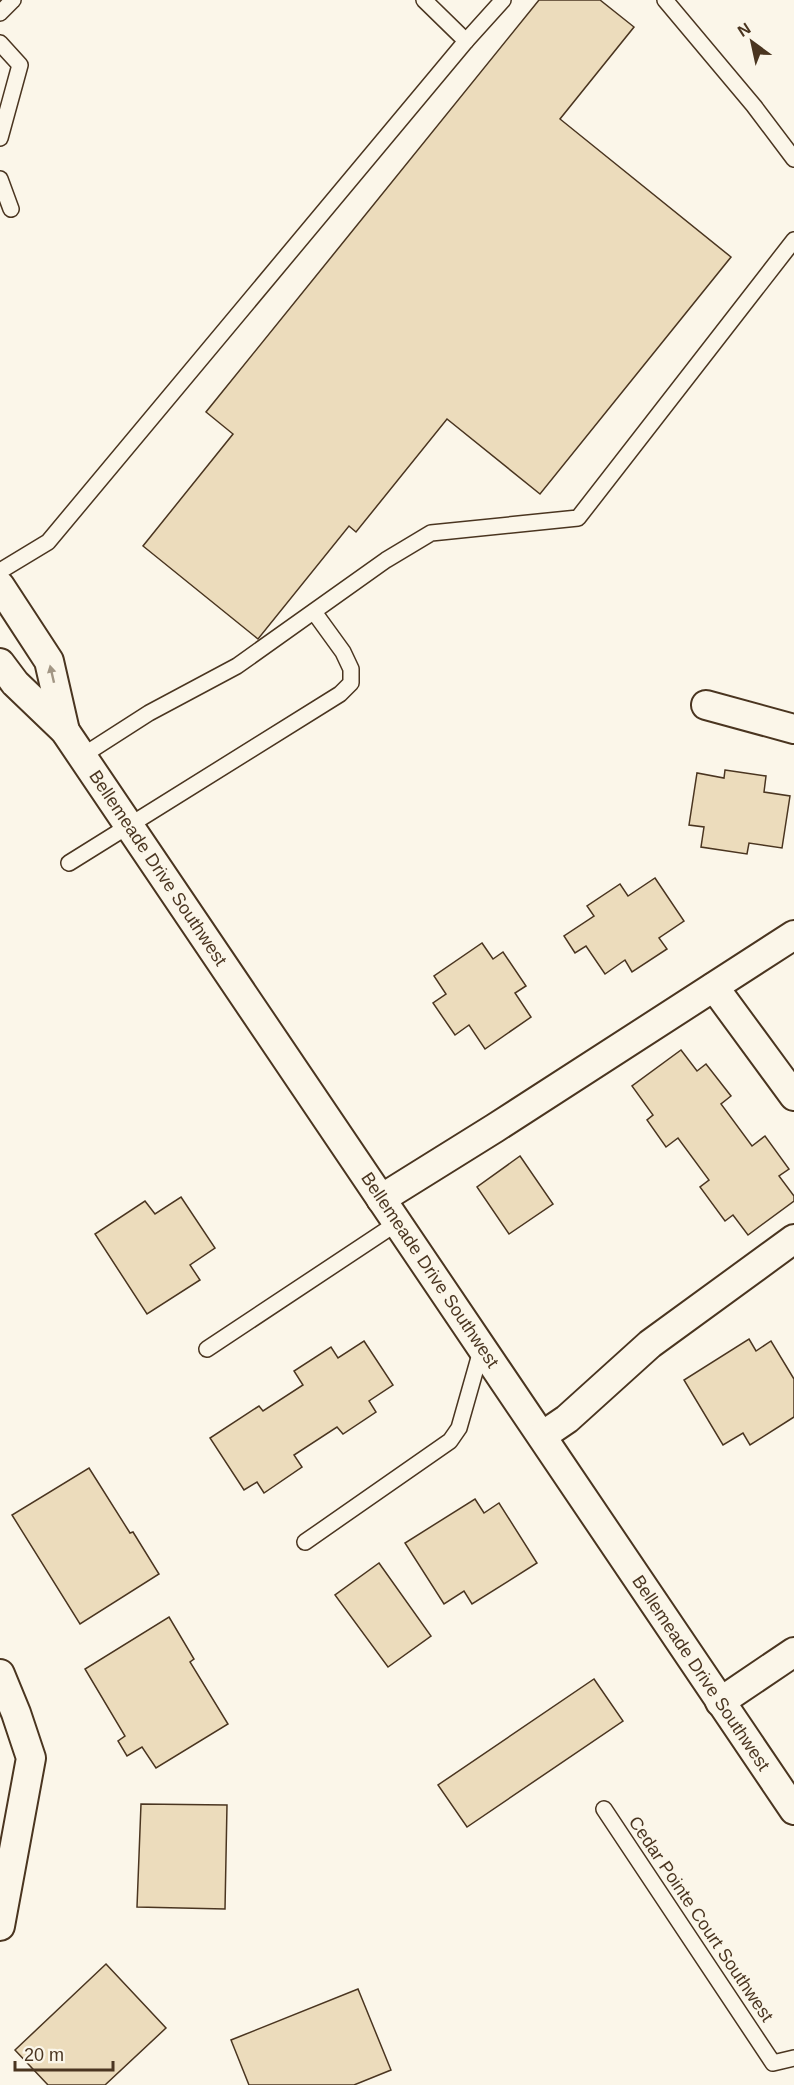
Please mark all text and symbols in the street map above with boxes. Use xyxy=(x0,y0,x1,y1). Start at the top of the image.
north arrow xyxy=(722,12,782,72)
text: N xyxy=(735,20,754,40)
one-way arrow xyxy=(46,665,56,683)
street label: Bellemeade Drive Southwest xyxy=(85,767,231,969)
street label: Bellemeade Drive Southwest xyxy=(357,1169,503,1371)
street label: Bellemeade Drive Southwest xyxy=(628,1572,774,1774)
street label: Cedar Pointe Court Southwest xyxy=(625,1813,777,2025)
scale bar xyxy=(15,2034,112,2072)
text: 20 m xyxy=(24,2045,64,2065)

